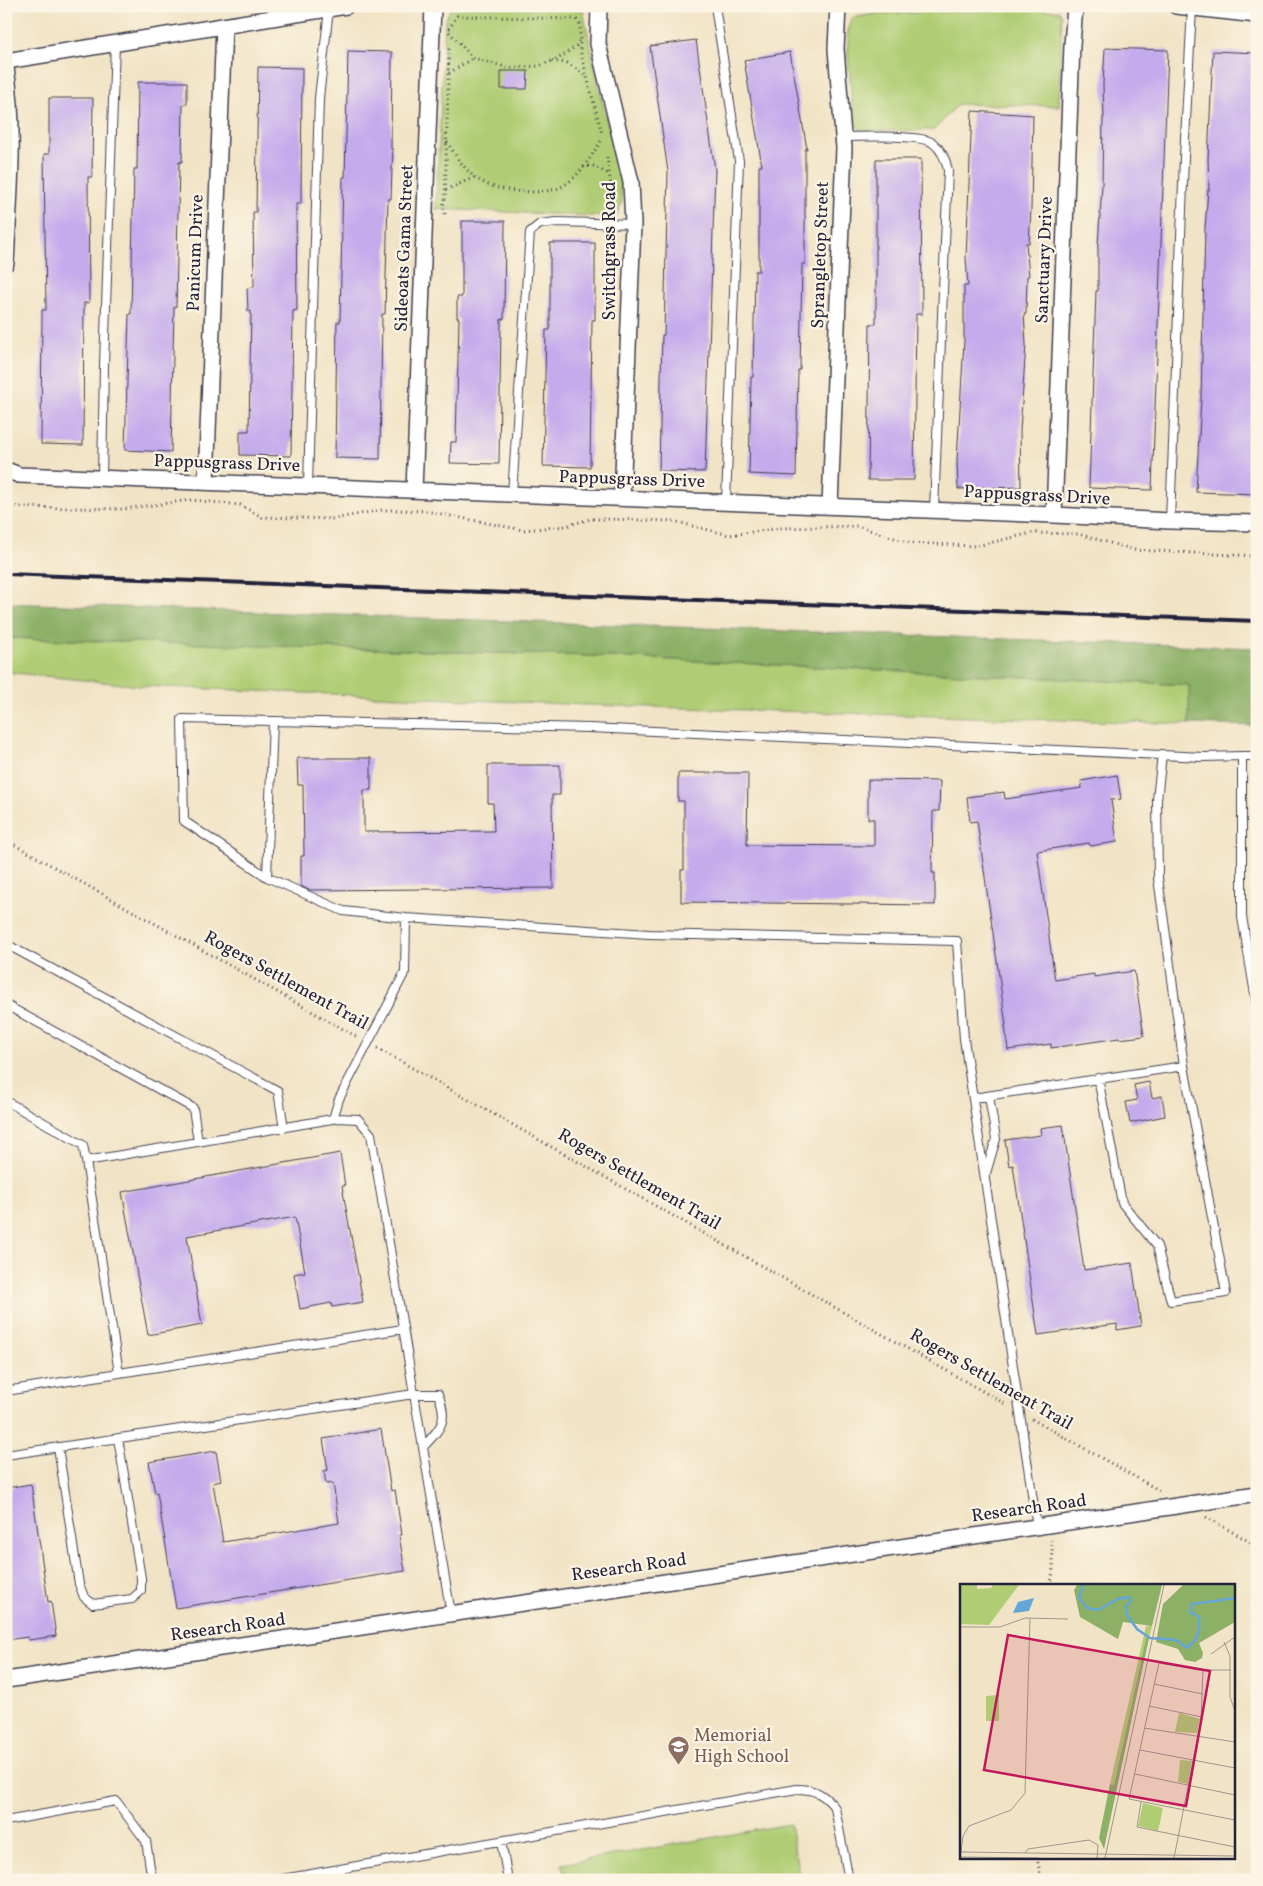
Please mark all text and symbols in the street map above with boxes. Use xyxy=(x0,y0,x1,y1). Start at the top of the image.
street label: Sideoats Gama Street xyxy=(390,164,420,332)
street label: Switchgrass Road xyxy=(598,181,623,321)
street label: Sprangletop Street xyxy=(806,181,836,329)
street label: Panicum Drive xyxy=(181,194,211,312)
street label: Sanctuary Drive xyxy=(1030,196,1060,324)
street label: Pappusgrass Drive xyxy=(153,449,301,479)
street label: Pappusgrass Drive xyxy=(558,465,706,495)
street label: Pappusgrass Drive xyxy=(963,480,1111,512)
street label: Rogers Settlement Trail xyxy=(199,925,373,1037)
street label: Rogers Settlement Trail xyxy=(553,1123,725,1237)
street label: Rogers Settlement Trail xyxy=(905,1323,1077,1437)
street label: Research Road xyxy=(970,1489,1088,1529)
street label: Research Road xyxy=(570,1548,688,1588)
inset map xyxy=(960,1584,1236,1858)
street label: Research Road xyxy=(169,1608,287,1648)
place label: Memorial High School xyxy=(694,1724,789,1770)
school or university icon: Memorial High School xyxy=(666,1734,690,1765)

